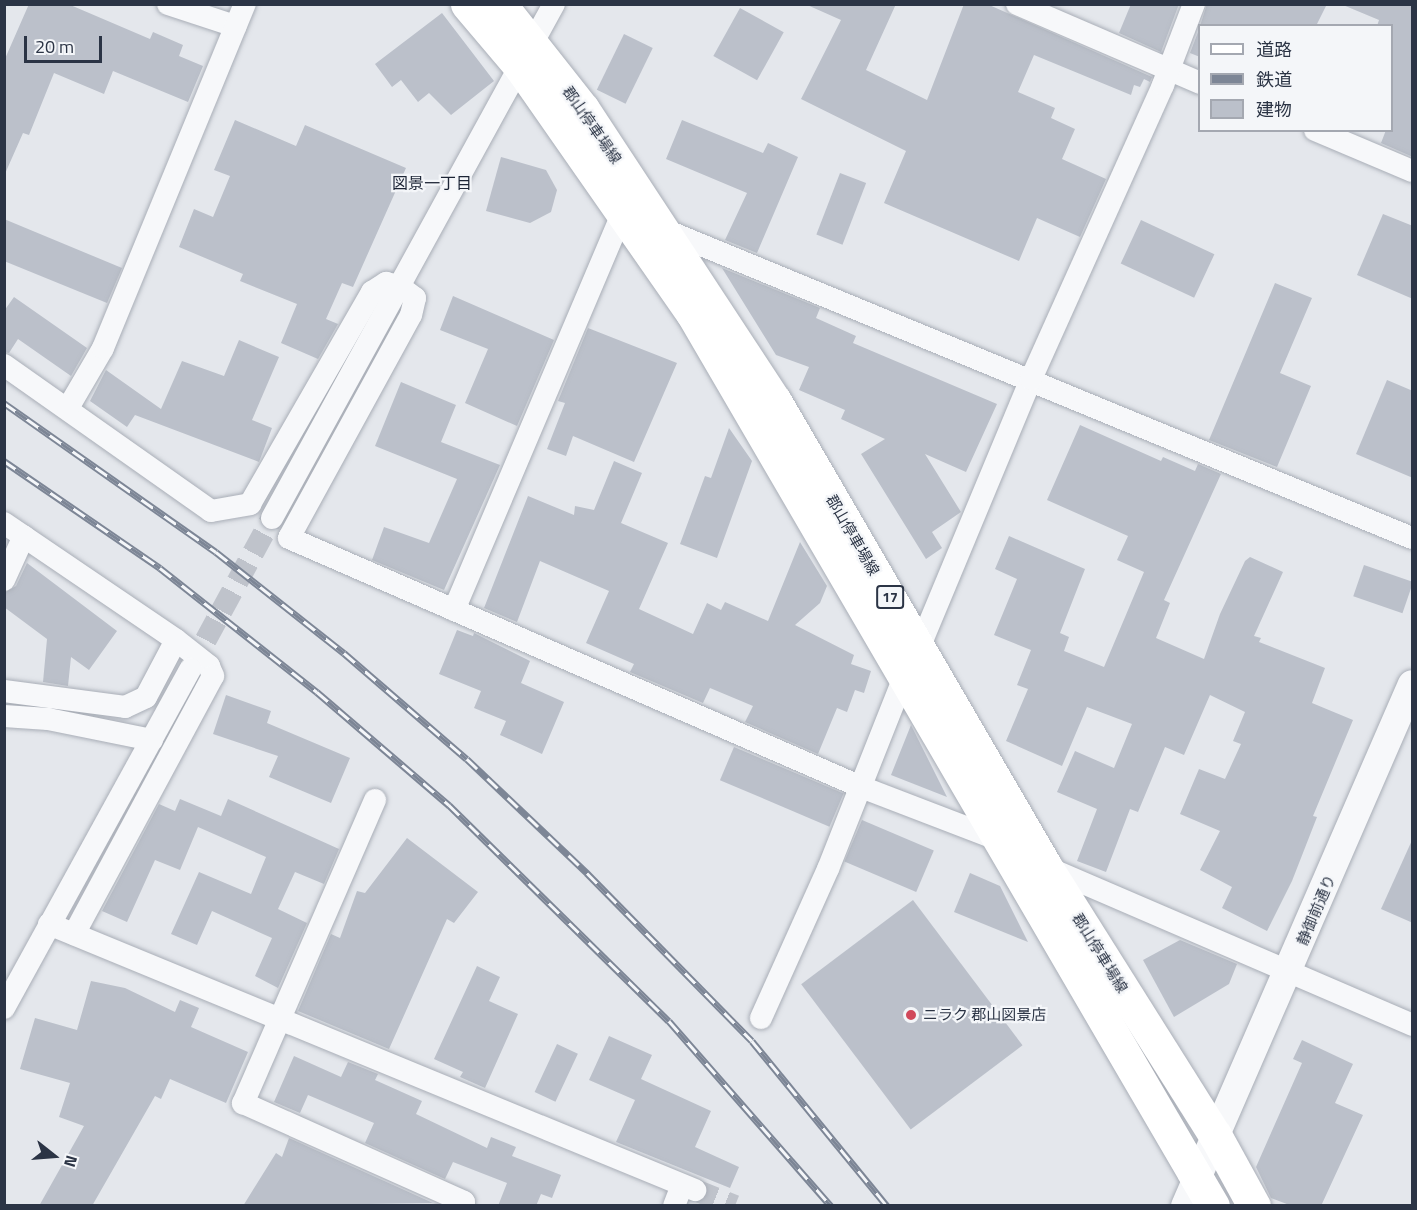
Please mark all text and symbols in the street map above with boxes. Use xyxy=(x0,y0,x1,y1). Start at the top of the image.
scale bar xyxy=(27,24,105,62)
legend xyxy=(1198,24,1393,132)
text: 20 m xyxy=(35,33,74,60)
text: 道路 xyxy=(1256,36,1292,63)
text: 鉄道 xyxy=(1256,66,1292,93)
street label: 郡山停車場線 xyxy=(559,83,625,167)
text: 建物 xyxy=(1256,96,1292,123)
district label: 図景一丁目 xyxy=(392,173,472,193)
street label: 郡山停車場線 xyxy=(823,492,883,578)
road number: 17 xyxy=(875,586,905,608)
street label: 静御前通り xyxy=(1293,872,1339,948)
street label: 郡山停車場線 xyxy=(1069,910,1131,996)
place label: ニラク 郡山図景店 xyxy=(923,1006,1046,1024)
marker: ニラク 郡山図景店 xyxy=(904,1008,918,1022)
north arrow xyxy=(24,1126,84,1186)
text: N xyxy=(58,1152,84,1170)

